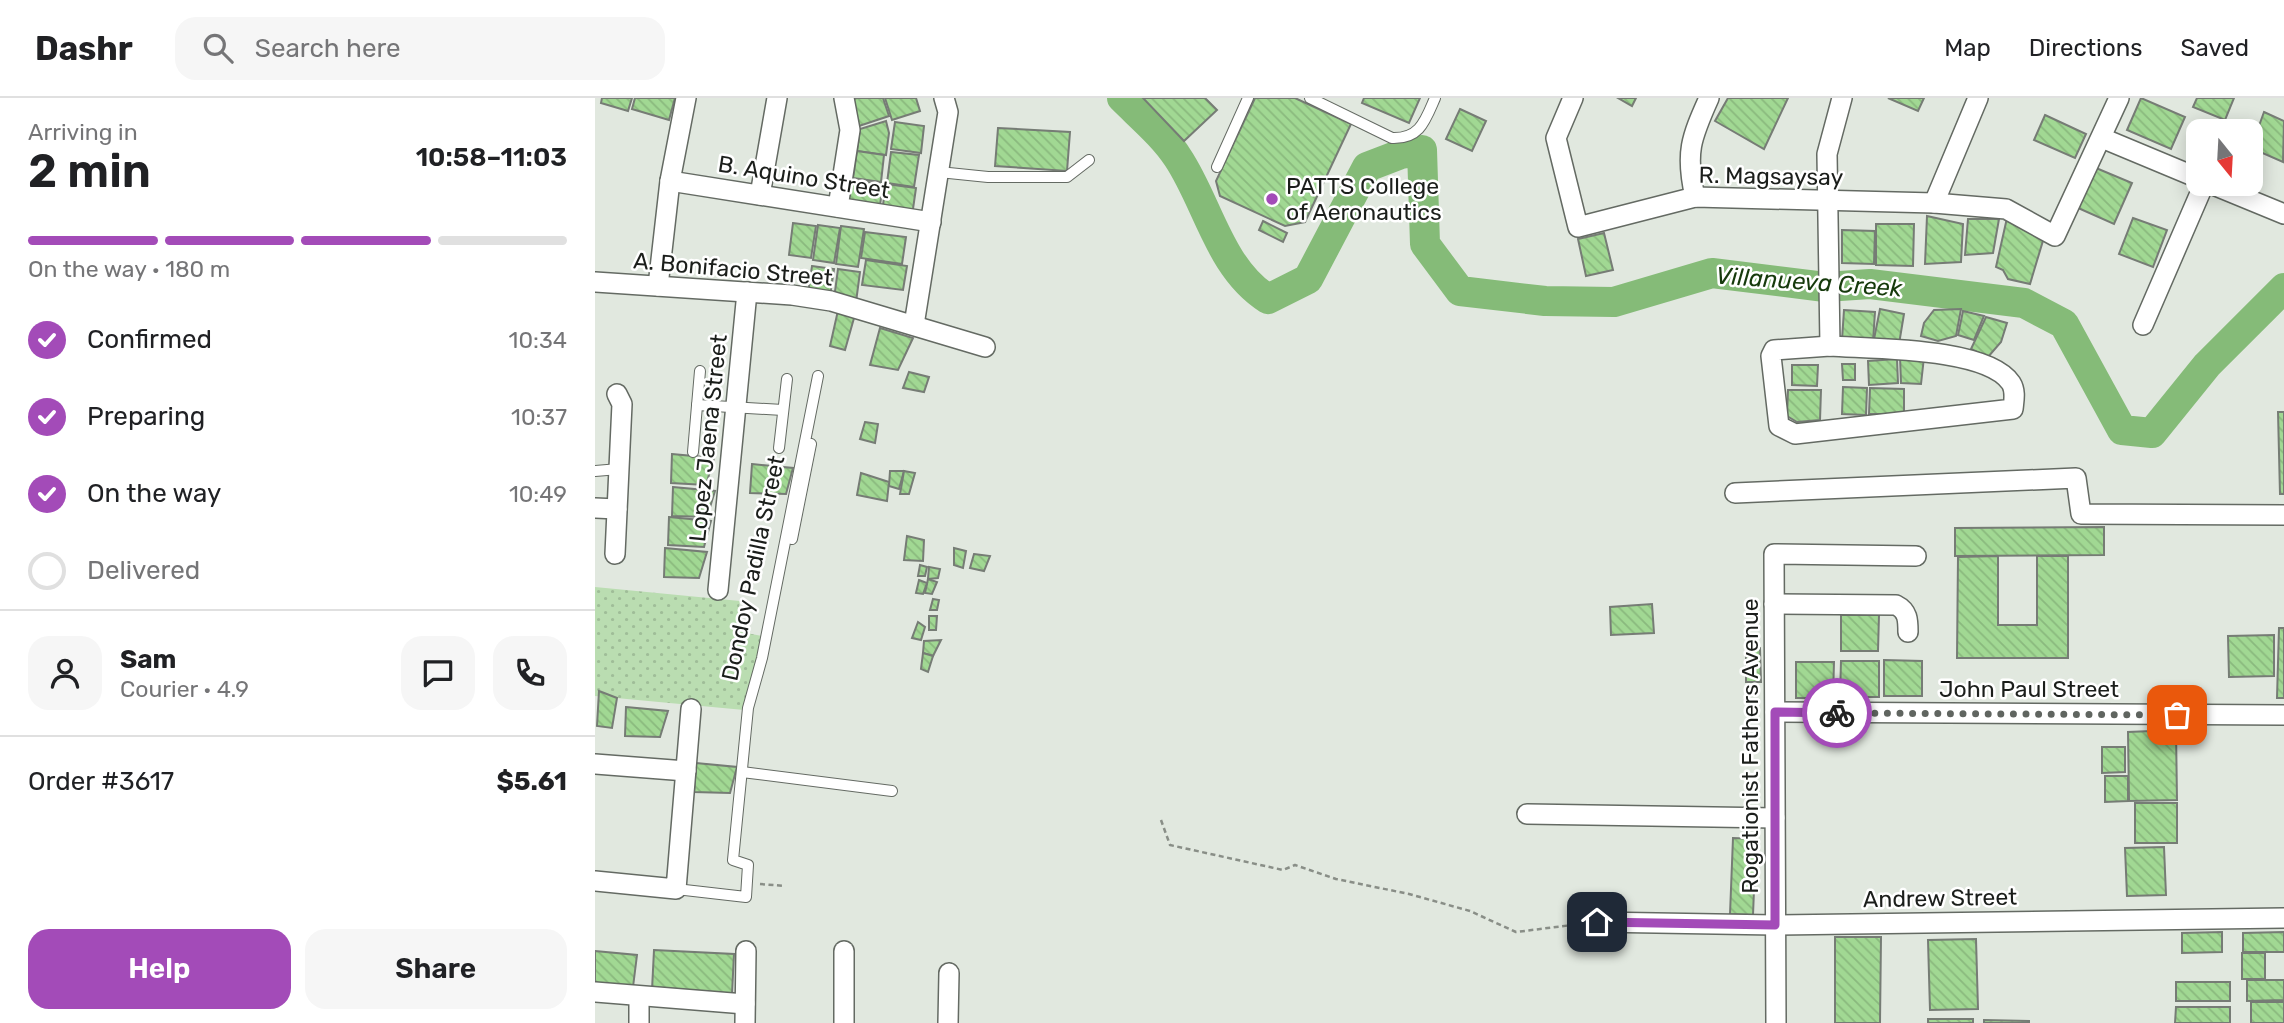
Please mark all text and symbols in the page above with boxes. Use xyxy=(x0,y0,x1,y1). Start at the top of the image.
search box xyxy=(175,17,665,80)
text: Dashr xyxy=(35,29,133,68)
icon: search xyxy=(199,29,237,67)
text: Search here xyxy=(255,33,401,64)
text: Map xyxy=(1944,34,1991,62)
text: Directions xyxy=(2029,34,2142,62)
text: Saved xyxy=(2180,34,2249,62)
text: Arriving in xyxy=(28,118,138,146)
north arrow xyxy=(2186,119,2263,196)
map controls xyxy=(2186,119,2263,196)
text: 10:58–11:03 xyxy=(416,142,567,173)
text: 2 min xyxy=(28,144,151,199)
street label: B. Aquino Street xyxy=(716,150,892,204)
street label: R. Magsaysay xyxy=(1698,161,1844,191)
place label: PATTS College of Aeronautics xyxy=(1286,172,1442,226)
marker: PATTS College of Aeronautics xyxy=(1264,191,1280,207)
street label: A. Bonifacio Street xyxy=(632,246,834,292)
text: On the way · 180 m xyxy=(28,255,230,283)
water label: Villanueva Creek xyxy=(1715,262,1904,303)
icon: check xyxy=(28,321,66,359)
text: Confirmed xyxy=(87,324,212,355)
text: 10:34 xyxy=(509,326,567,354)
street label: Lopez Jaena Street xyxy=(683,333,733,543)
icon: check xyxy=(28,398,66,436)
text: Preparing xyxy=(87,401,205,432)
text: 10:37 xyxy=(511,403,567,431)
street label: Dondoy Padilla Street xyxy=(715,453,791,683)
icon: check xyxy=(28,475,66,513)
text: On the way xyxy=(87,478,221,509)
text: 10:49 xyxy=(509,480,567,508)
text: Delivered xyxy=(87,555,200,586)
street label: Rogationist Fathers Avenue xyxy=(1736,598,1764,894)
button: person xyxy=(28,636,102,710)
button: chat xyxy=(401,636,475,710)
button: phone xyxy=(493,636,567,710)
text: Sam xyxy=(120,644,176,675)
text: Courier · 4.9 xyxy=(120,675,249,703)
street label: John Paul Street xyxy=(1939,675,2119,703)
courier xyxy=(1802,678,1872,748)
pin xyxy=(2147,685,2207,745)
icon: bike xyxy=(1818,694,1856,732)
icon: bag xyxy=(2158,696,2196,734)
text: Order #3617 xyxy=(28,766,174,797)
text: $5.61 xyxy=(496,766,567,797)
street label: Andrew Street xyxy=(1863,883,2017,913)
pin xyxy=(1567,892,1627,952)
icon: home xyxy=(1578,903,1616,941)
button: Help xyxy=(28,929,291,1009)
button: Share xyxy=(305,929,567,1009)

